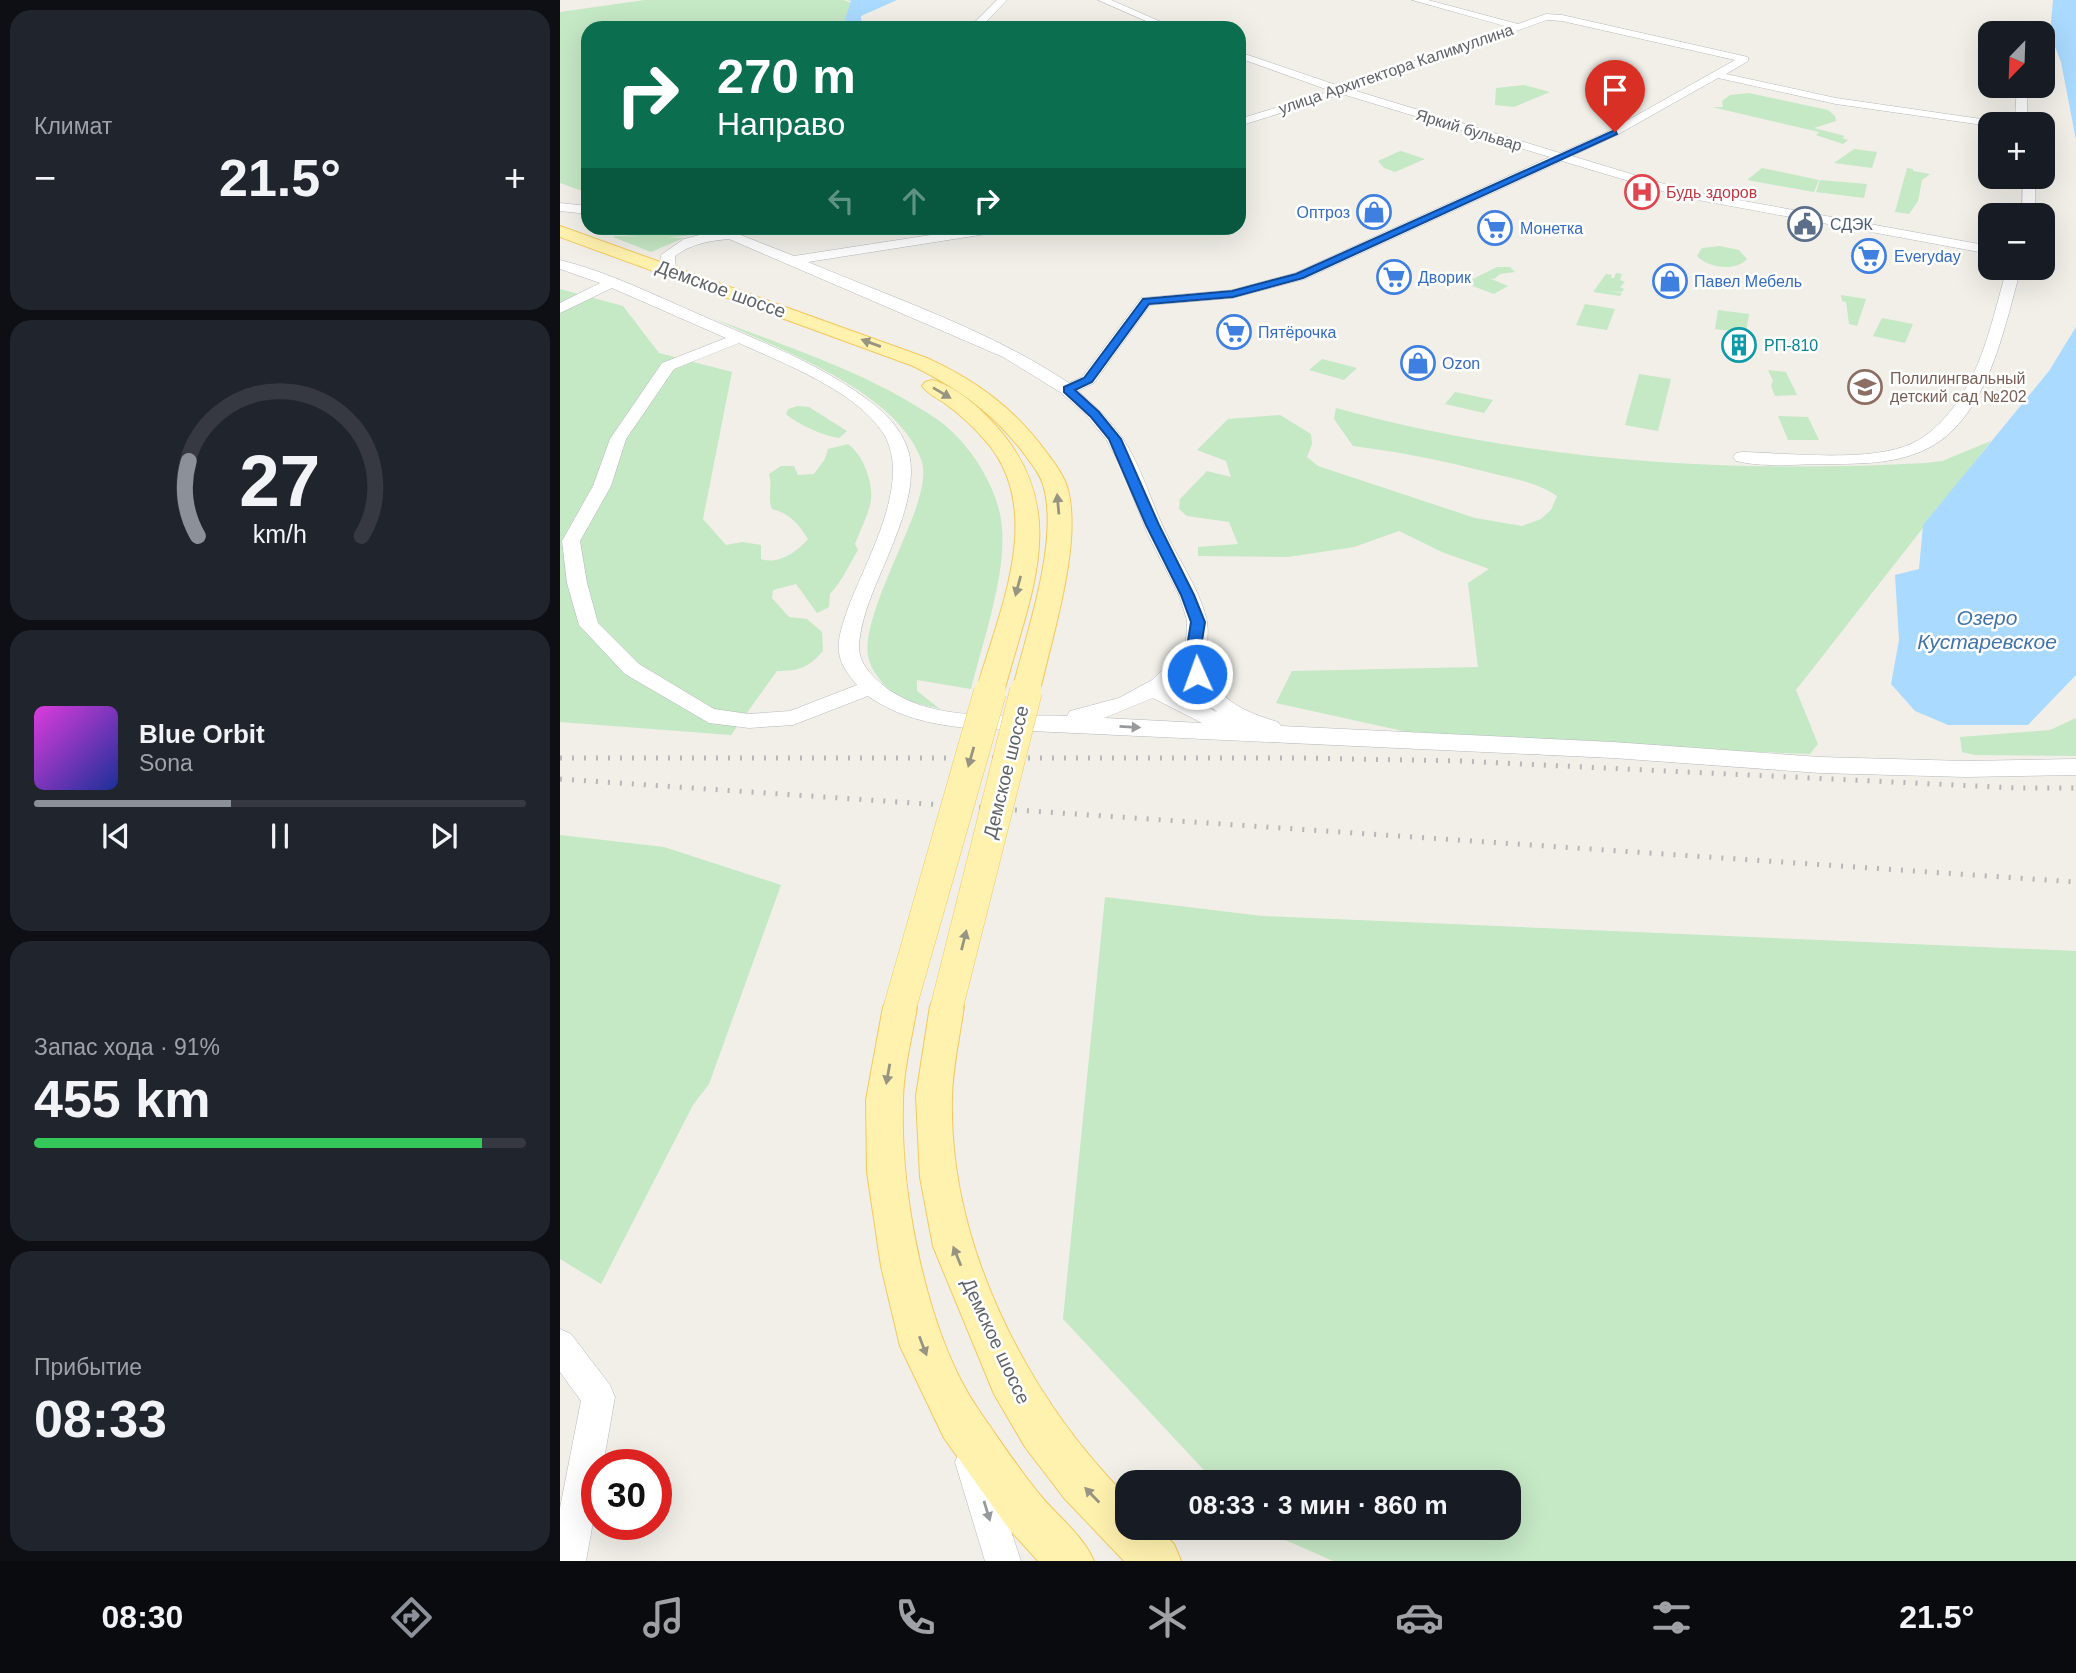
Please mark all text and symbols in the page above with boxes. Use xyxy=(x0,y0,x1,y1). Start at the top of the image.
street label: улица Архитектора Калимуллина xyxy=(1276,21,1516,117)
north arrow xyxy=(1978,21,2054,98)
map controls xyxy=(1978,21,2055,280)
icon: right xyxy=(602,49,693,140)
text: 270 m xyxy=(717,49,856,103)
pin xyxy=(1585,60,1645,132)
icon: arrive xyxy=(1596,71,1634,109)
text: Направо xyxy=(717,106,845,142)
street label: Яркий бульвар xyxy=(1414,106,1524,154)
button: + xyxy=(1978,112,2055,189)
text: Климат xyxy=(34,113,112,139)
text: 21.5° xyxy=(219,149,341,207)
text: − xyxy=(34,157,56,199)
text: + xyxy=(504,157,526,199)
hospital icon: Будь здоров xyxy=(1623,173,1661,211)
icon: left xyxy=(822,182,860,220)
icon: ahead xyxy=(895,182,933,220)
icon: right xyxy=(968,182,1006,220)
place label: Будь здоров xyxy=(1666,184,1757,201)
shop icon: Оптроз xyxy=(1355,193,1393,231)
button: − xyxy=(1978,203,2055,280)
place label: Оптроз xyxy=(1297,204,1350,221)
public building icon: СДЭК xyxy=(1786,205,1824,243)
supermarket icon: Монетка xyxy=(1476,209,1514,247)
place label: СДЭК xyxy=(1830,216,1874,233)
place label: Монетка xyxy=(1520,220,1583,237)
supermarket icon: Everyday xyxy=(1850,237,1888,275)
place label: Everyday xyxy=(1894,248,1961,265)
street label: Демское шоссе xyxy=(653,256,789,322)
supermarket icon: Дворик xyxy=(1375,258,1413,296)
shop icon: Павел Мебель xyxy=(1651,262,1689,300)
place label: Дворик xyxy=(1418,269,1472,286)
place label: Павел Мебель xyxy=(1694,273,1802,290)
supermarket icon: Пятёрочка xyxy=(1215,313,1253,351)
place label: Пятёрочка xyxy=(1258,324,1337,341)
building icon: РП-810 xyxy=(1720,326,1758,364)
place label: РП-810 xyxy=(1764,337,1818,354)
one-way arrow xyxy=(861,338,882,349)
shop icon: Ozon xyxy=(1399,344,1437,382)
place label: Ozon xyxy=(1442,355,1480,372)
school or university icon: Полилингвальный детский сад №202 xyxy=(1846,368,1884,406)
place label: Полилингвальный детский сад №202 xyxy=(1890,370,2027,405)
one-way arrow xyxy=(932,386,951,399)
text: 27 xyxy=(240,441,320,522)
one-way arrow xyxy=(1052,493,1063,515)
text: km/h xyxy=(253,520,307,548)
one-way arrow xyxy=(1012,576,1022,597)
water label: Озеро Кустаревское xyxy=(1917,606,2057,653)
position arrow xyxy=(1160,637,1234,711)
street label: Демское шоссе xyxy=(979,703,1033,841)
text: Blue Orbit xyxy=(139,719,265,749)
one-way arrow xyxy=(1119,721,1141,732)
one-way arrow xyxy=(965,746,976,768)
text: Sona xyxy=(139,750,193,776)
icon: previous xyxy=(97,817,135,855)
icon: pause xyxy=(261,817,299,855)
icon: next xyxy=(425,817,463,855)
one-way arrow xyxy=(959,929,970,951)
text: Запас хода · 91% xyxy=(34,1034,220,1060)
one-way arrow xyxy=(882,1063,893,1085)
text: 455 km xyxy=(34,1070,210,1128)
one-way arrow xyxy=(952,1245,963,1266)
street label: Демское шоссе xyxy=(958,1275,1034,1407)
one-way arrow xyxy=(917,1336,928,1357)
text: Прибытие xyxy=(34,1354,142,1380)
text: 08:33 xyxy=(34,1390,167,1448)
speed limit sign: 30 xyxy=(581,1449,672,1540)
one-way arrow xyxy=(1085,1487,1101,1504)
text: 08:33 · 3 мин · 860 m xyxy=(1188,1490,1448,1520)
one-way arrow xyxy=(983,1500,993,1521)
icon: directions xyxy=(387,1593,436,1642)
icon: music xyxy=(639,1593,688,1642)
icon: phone xyxy=(891,1593,940,1642)
icon: climate xyxy=(1143,1593,1192,1642)
icon: car xyxy=(1395,1593,1444,1642)
icon: filters xyxy=(1647,1593,1696,1642)
text: 08:30 xyxy=(102,1599,183,1635)
text: 21.5° xyxy=(1899,1599,1974,1635)

